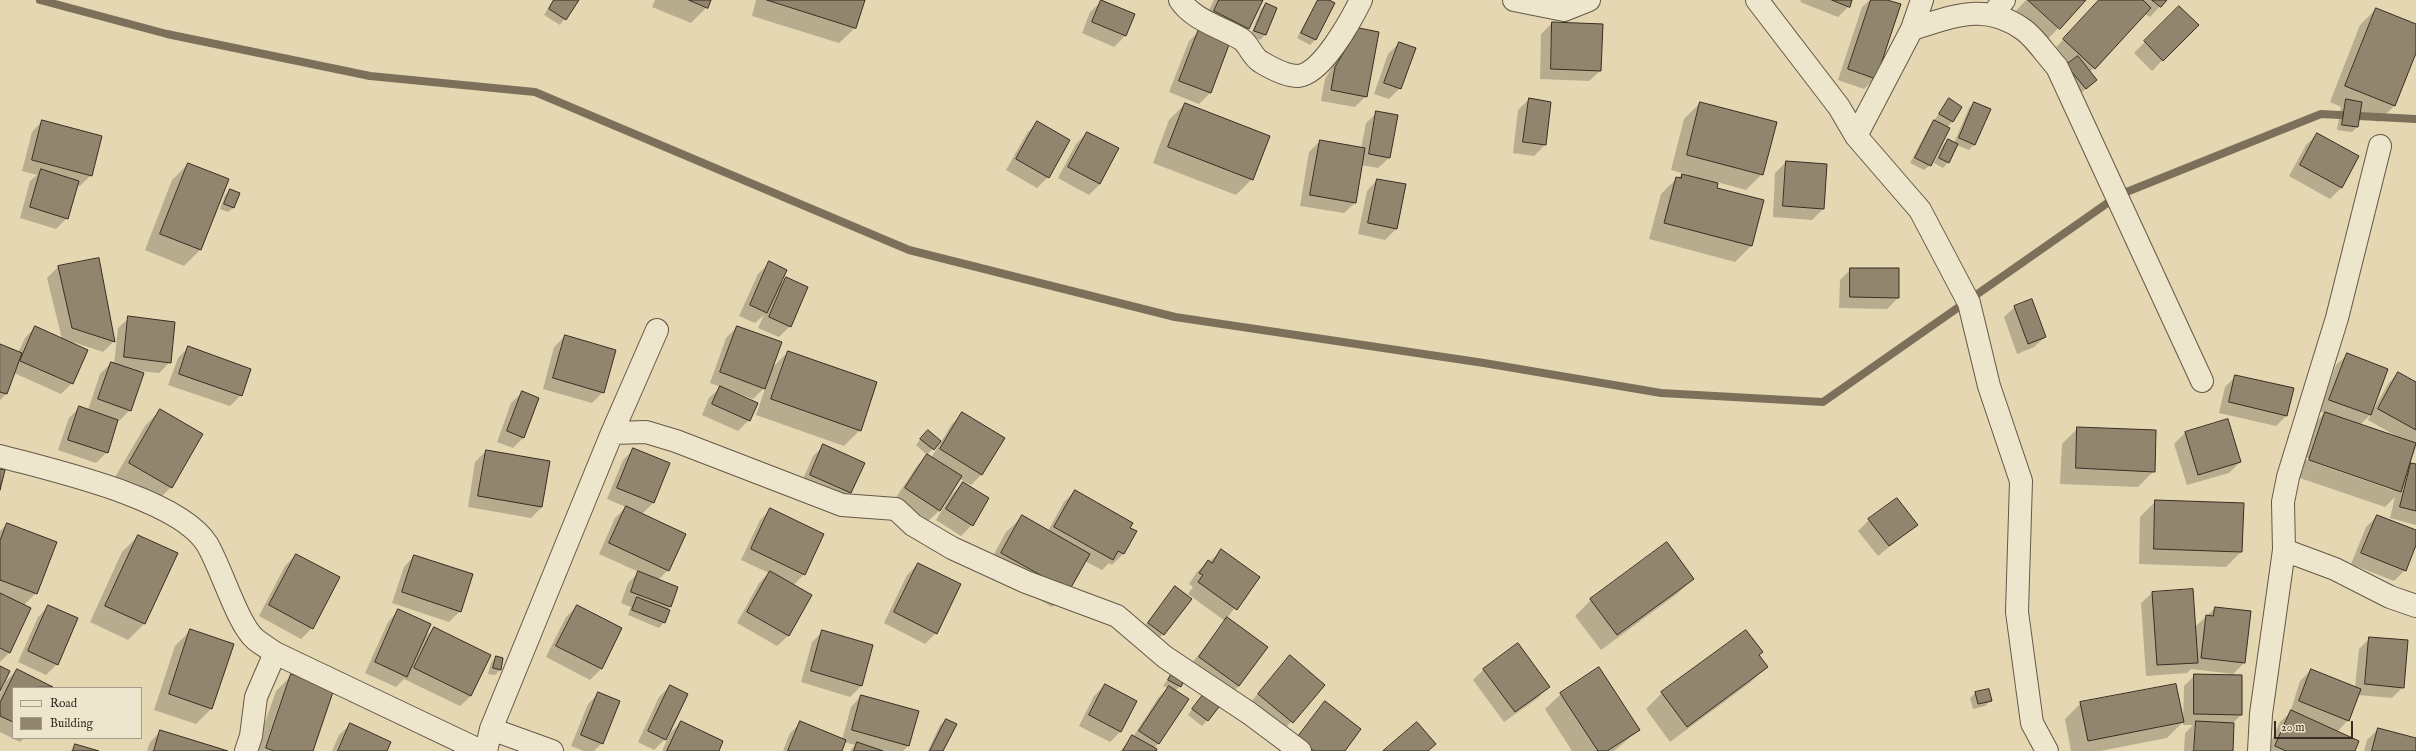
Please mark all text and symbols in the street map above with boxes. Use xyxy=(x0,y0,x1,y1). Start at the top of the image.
legend xyxy=(12,687,142,739)
text: Road xyxy=(50,696,77,711)
scale bar xyxy=(2276,713,2355,739)
text: Building xyxy=(50,716,93,731)
text: 20 m xyxy=(2281,720,2304,735)

